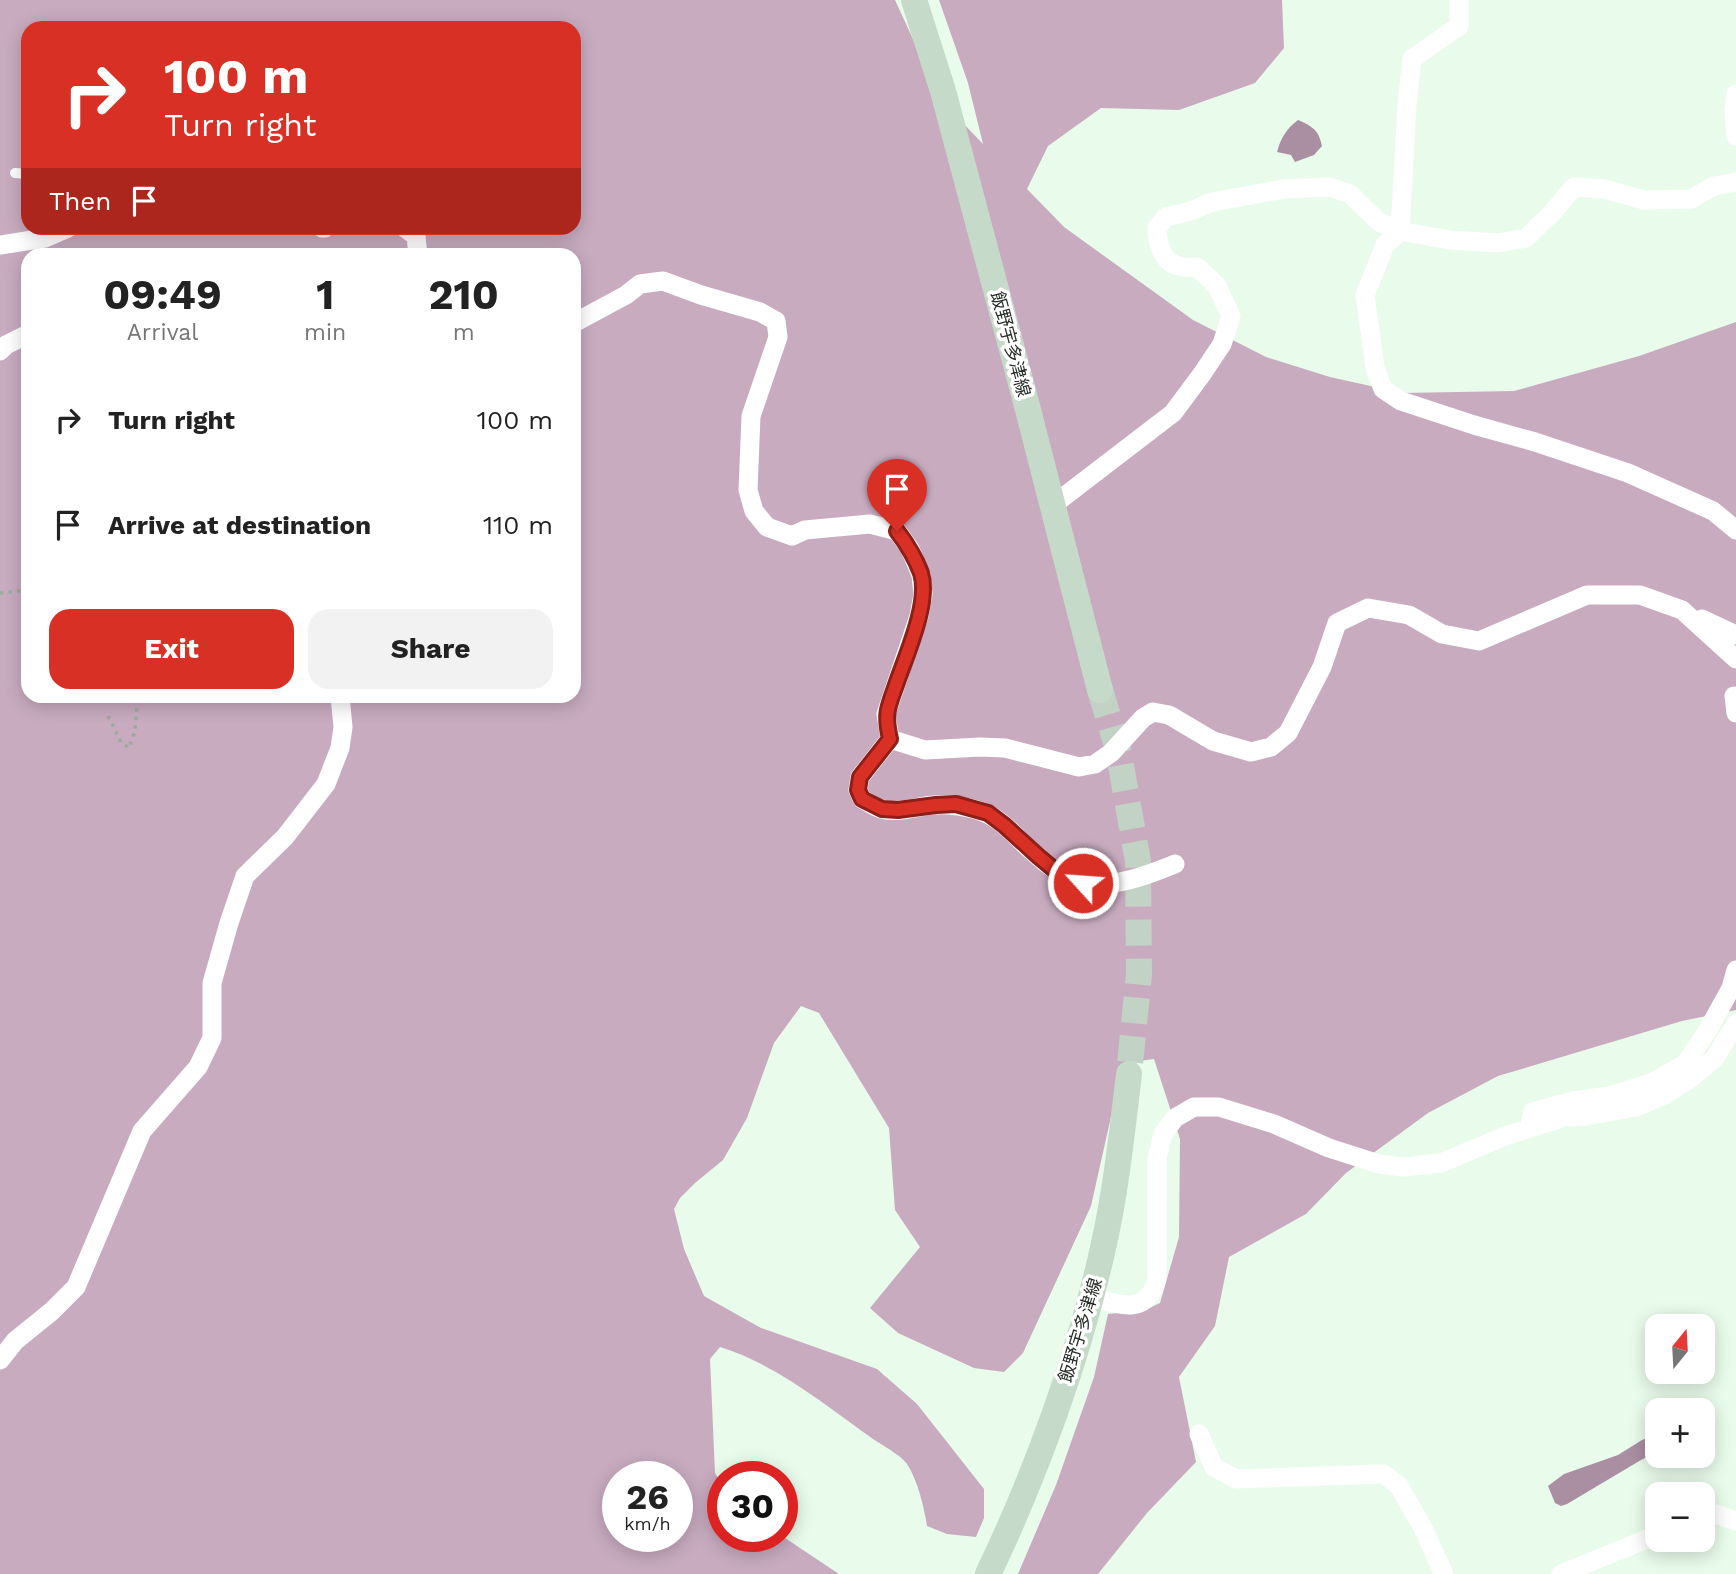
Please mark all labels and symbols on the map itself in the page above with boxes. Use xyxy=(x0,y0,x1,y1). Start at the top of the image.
street label: 飯野宇多津線 xyxy=(987,289,1035,399)
pin xyxy=(867,459,927,531)
position arrow xyxy=(1046,846,1120,920)
street label: 飯野宇多津線 xyxy=(1054,1275,1106,1385)
north arrow xyxy=(1645,1314,1715,1384)
speed limit sign: 30 xyxy=(707,1461,798,1552)

